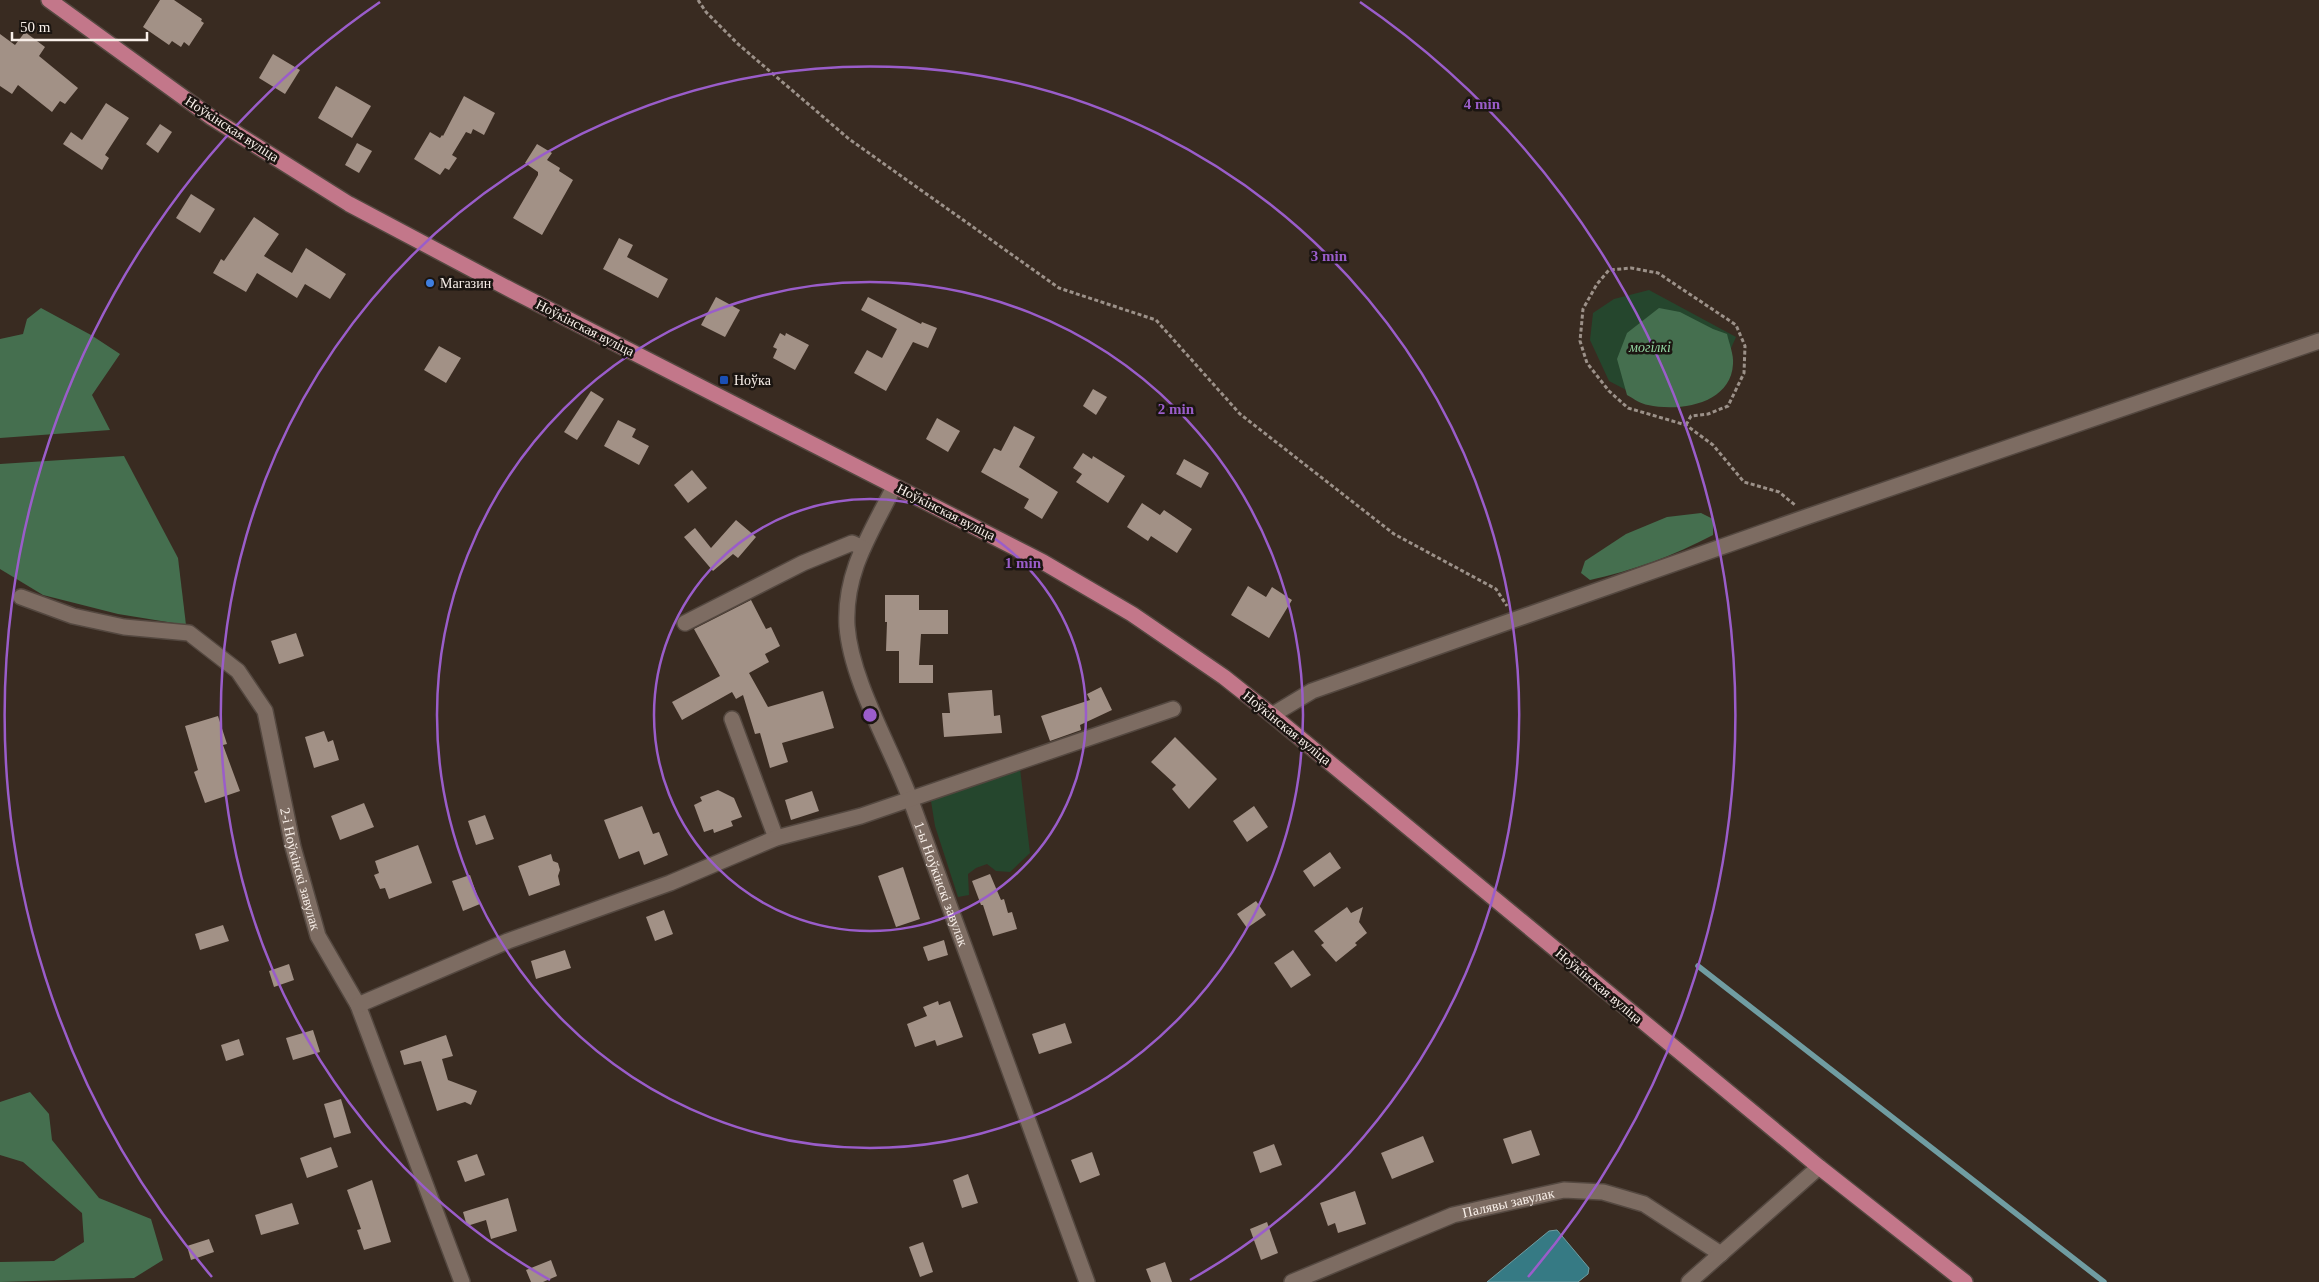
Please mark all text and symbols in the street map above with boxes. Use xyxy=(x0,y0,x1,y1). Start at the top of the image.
scale bar xyxy=(12,10,148,42)
text: 50 m xyxy=(20,19,51,35)
street label: Ноўкінская вуліца xyxy=(182,93,282,165)
text: 4 min xyxy=(1464,96,1501,112)
text: 3 min xyxy=(1311,248,1348,264)
place label: Магазин xyxy=(440,276,492,291)
marker: Магазин xyxy=(424,277,436,289)
street label: Ноўкінская вуліца xyxy=(533,297,637,360)
park label: могілкі xyxy=(1628,340,1671,355)
place label: Ноўка xyxy=(734,373,772,388)
marker: Ноўка xyxy=(718,374,730,386)
text: 2 min xyxy=(1158,401,1195,417)
street label: Ноўкінская вуліца xyxy=(894,481,998,544)
text: 1 min xyxy=(1005,555,1042,571)
street label: Ноўкінская вуліца xyxy=(1240,688,1334,768)
centre of rings xyxy=(861,706,879,724)
street label: 2-і Ноўкінскі завулак xyxy=(278,806,324,932)
street label: 1-ы Ноўкінскі завулак xyxy=(912,819,971,948)
street label: Ноўкінская вуліца xyxy=(1553,945,1646,1027)
street label: Палявы завулак xyxy=(1461,1185,1556,1220)

